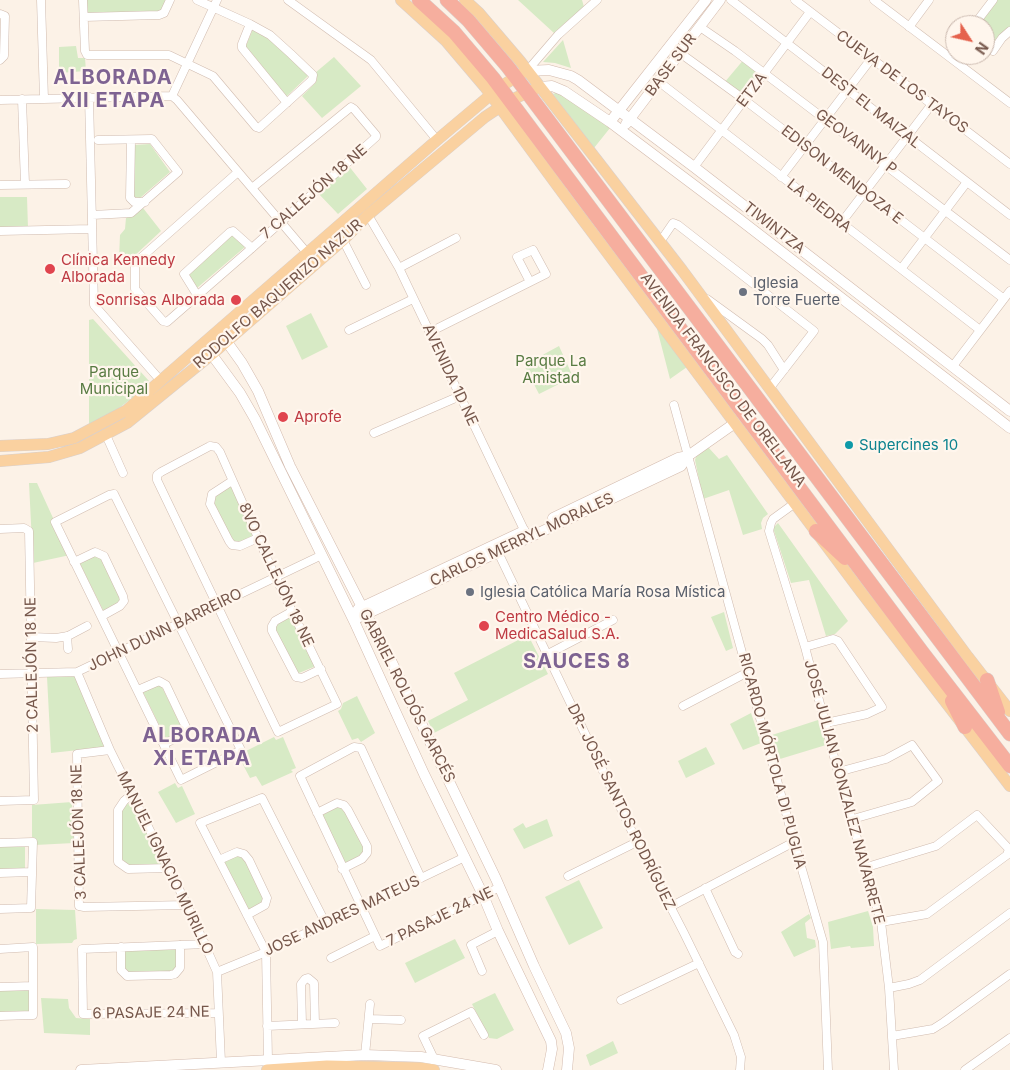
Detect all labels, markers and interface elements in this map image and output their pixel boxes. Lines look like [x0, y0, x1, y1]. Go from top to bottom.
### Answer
north arrow [945, 15, 995, 65]
street label: CUEVA DE LOS TAYOS [832, 26, 972, 138]
street label: BASE SUR [642, 30, 700, 100]
text: N [972, 39, 992, 58]
street label: DEST EL MAIZAL [818, 64, 924, 152]
district label: ALBORADA XII ETAPA [52, 66, 174, 113]
street label: ETZA [733, 69, 771, 111]
street label: GEOVANNY P [812, 105, 900, 179]
street label: EDISON MENDOZA E [777, 122, 907, 228]
street label: 7 CALLEJÓN 18 NE [257, 141, 371, 243]
street label: LA PIEDRA [783, 175, 855, 237]
street label: TIWINTZA [740, 198, 808, 258]
street label: RODOLFO BAQUERIZO NAZUR [190, 216, 366, 372]
place label: Clínica Kennedy Alborada [61, 251, 175, 286]
marker: Clínica Kennedy Alborada [43, 262, 57, 276]
street label: AVENIDA FRANCISCO DE ORELLANA [637, 269, 809, 491]
place label: Iglesia Torre Fuerte [753, 274, 840, 309]
marker: Iglesia Torre Fuerte [737, 286, 749, 298]
place label: Sonrisas Alborada [96, 291, 225, 309]
marker: Sonrisas Alborada [229, 293, 243, 307]
street label: AVENIDA 1D NE [419, 321, 481, 429]
park label: Parque La Amistad [515, 352, 587, 387]
park label: Parque Municipal [80, 363, 148, 398]
place label: Aprofe [294, 408, 342, 426]
marker: Aprofe [276, 410, 290, 424]
place label: Supercines 10 [859, 436, 958, 454]
marker: Supercines 10 [843, 439, 855, 451]
street label: CARLOS MERRYL MORALES [427, 489, 617, 591]
street label: 8VO CALLEJÓN 18 NE [235, 500, 317, 650]
place label: Iglesia Católica María Rosa Mística [480, 583, 725, 601]
street label: JOHN DUNN BARREIRO [85, 585, 245, 675]
marker: Iglesia Católica María Rosa Mística [464, 586, 476, 598]
street label: 2 CALLEJÓN 18 NE [22, 597, 42, 733]
street label: GABRIEL ROLDÓS GARCÉS [355, 606, 459, 786]
place label: Centro Médico - MedicaSalud S.A. [495, 608, 620, 643]
marker: Centro Médico - MedicaSalud S.A. [477, 619, 491, 633]
district label: SAUCES 8 [522, 650, 632, 674]
street label: RICARDO MÓRTOLA DI PUGLIA [734, 651, 810, 871]
street label: JOSÉ JULIAN GONZALEZ NAVARRETE [800, 658, 888, 926]
street label: DR- JOSÉ SANTOS RODRÍGUEZ [563, 701, 679, 913]
district label: ALBORADA XI ETAPA [141, 724, 263, 771]
street label: 3 CALLEJÓN 18 NE [68, 764, 90, 900]
street label: MANUEL IGNACIO MURILLO [113, 768, 217, 958]
street label: JOSE ANDRES MATEUS [261, 872, 423, 960]
street label: 7 PASAJE 24 NE [384, 883, 496, 951]
street label: 6 PASAJE 24 NE [92, 1003, 210, 1023]

